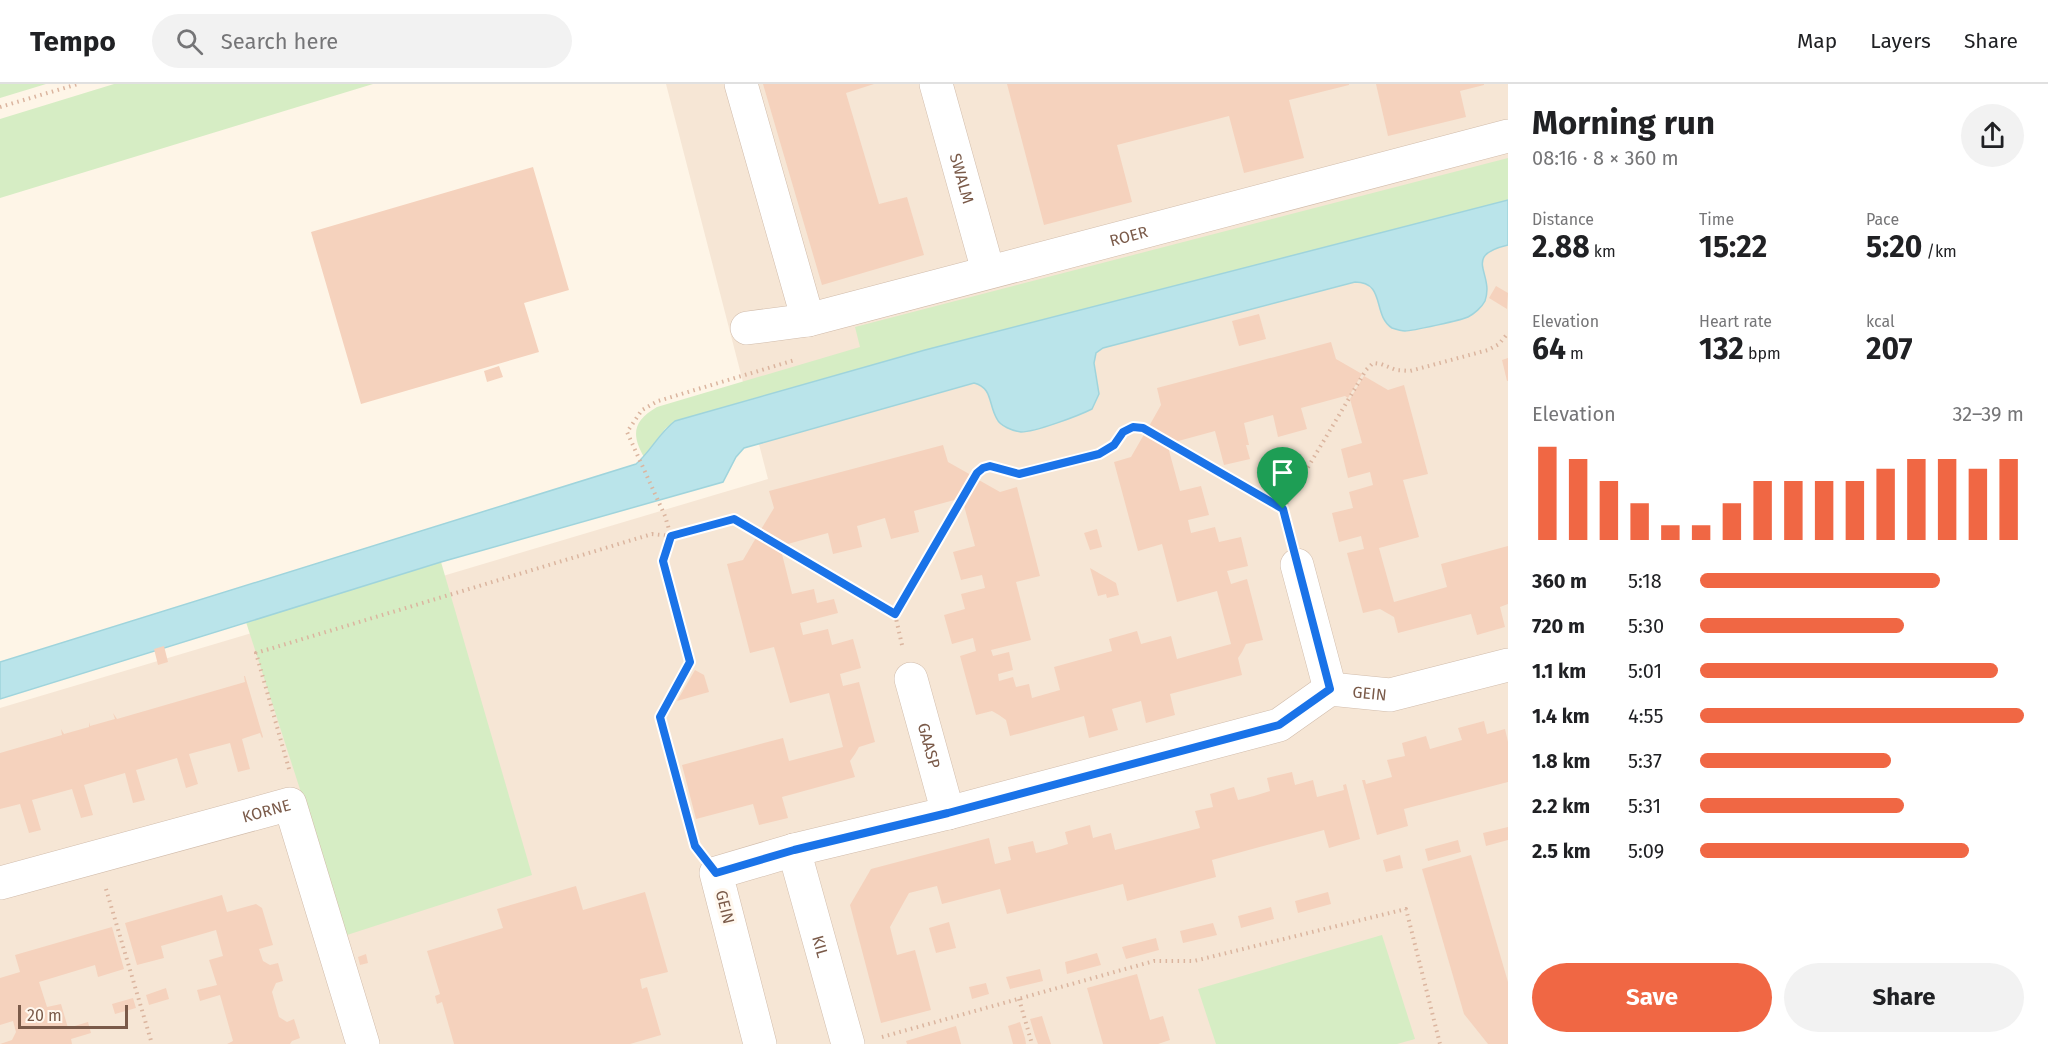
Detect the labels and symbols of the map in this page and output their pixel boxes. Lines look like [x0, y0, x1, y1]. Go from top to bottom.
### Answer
street label: SWALM [946, 151, 978, 206]
street label: ROER [1107, 222, 1150, 250]
pin [1257, 447, 1308, 509]
street label: GEIN [1352, 682, 1388, 704]
street label: GAASP [914, 721, 945, 770]
street label: KORNE [240, 795, 293, 826]
street label: GEIN [712, 888, 738, 926]
street label: KIL [809, 933, 833, 960]
scale bar [18, 1002, 128, 1030]

